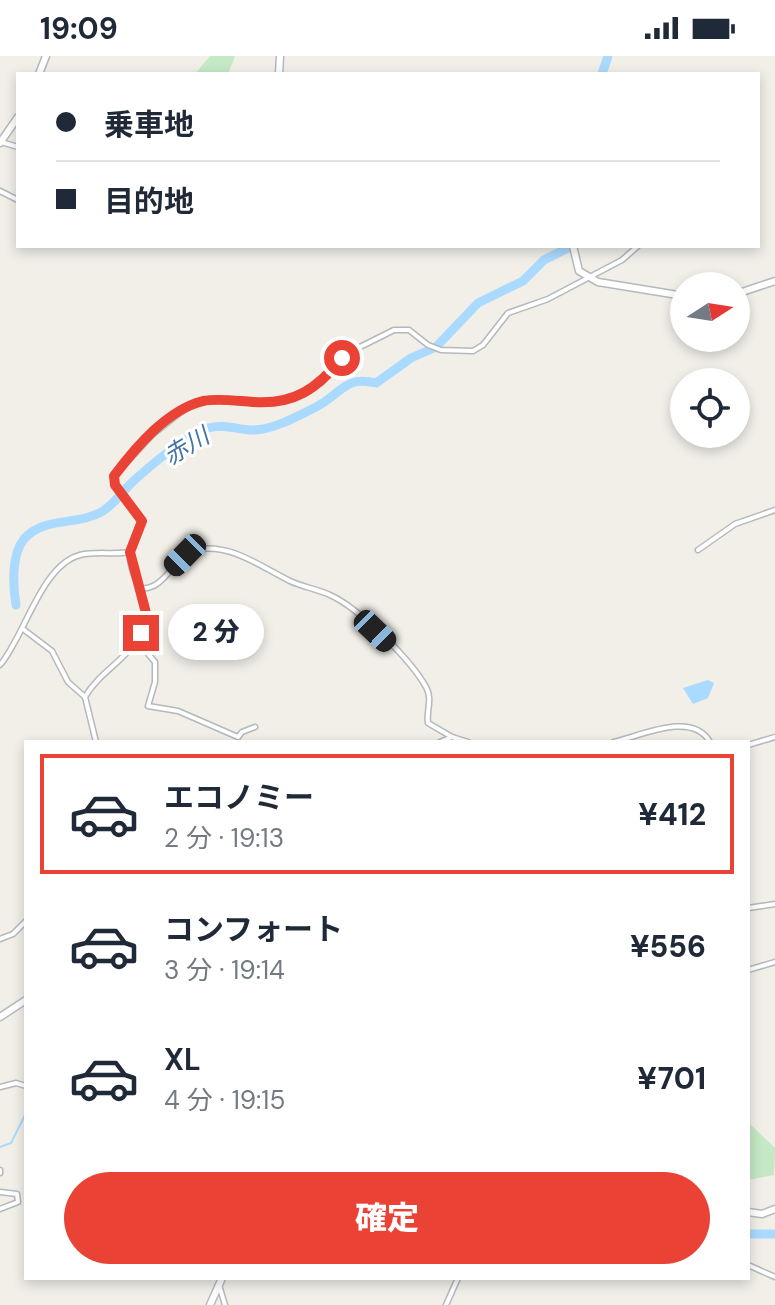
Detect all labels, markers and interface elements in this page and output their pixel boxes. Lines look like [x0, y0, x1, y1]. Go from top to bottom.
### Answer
text: 19:09 [40, 9, 118, 48]
text: 乗車地 [104, 105, 194, 144]
text: 目的地 [104, 182, 194, 221]
north arrow [670, 272, 750, 352]
map controls [670, 272, 750, 448]
route start [324, 340, 360, 376]
button: locate [670, 368, 750, 448]
water label: 赤川 [157, 419, 217, 472]
car [160, 530, 210, 580]
callout: 2 分 [169, 605, 265, 661]
car [349, 606, 401, 656]
route end [123, 615, 159, 651]
text: 2 分 [192, 615, 240, 649]
icon: car [68, 778, 140, 850]
text: エコノミー [164, 778, 314, 817]
text: ¥412 [638, 795, 706, 834]
text: 2 分 · 19:13 [164, 821, 284, 855]
icon: car [68, 910, 140, 982]
text: コンフォート [164, 910, 343, 949]
text: ¥556 [630, 927, 706, 966]
text: 3 分 · 19:14 [164, 953, 285, 987]
text: XL [164, 1040, 201, 1079]
icon: car [68, 1042, 140, 1114]
text: ¥701 [637, 1059, 706, 1098]
text: 4 分 · 19:15 [164, 1083, 285, 1117]
button: 確定 [64, 1172, 710, 1264]

